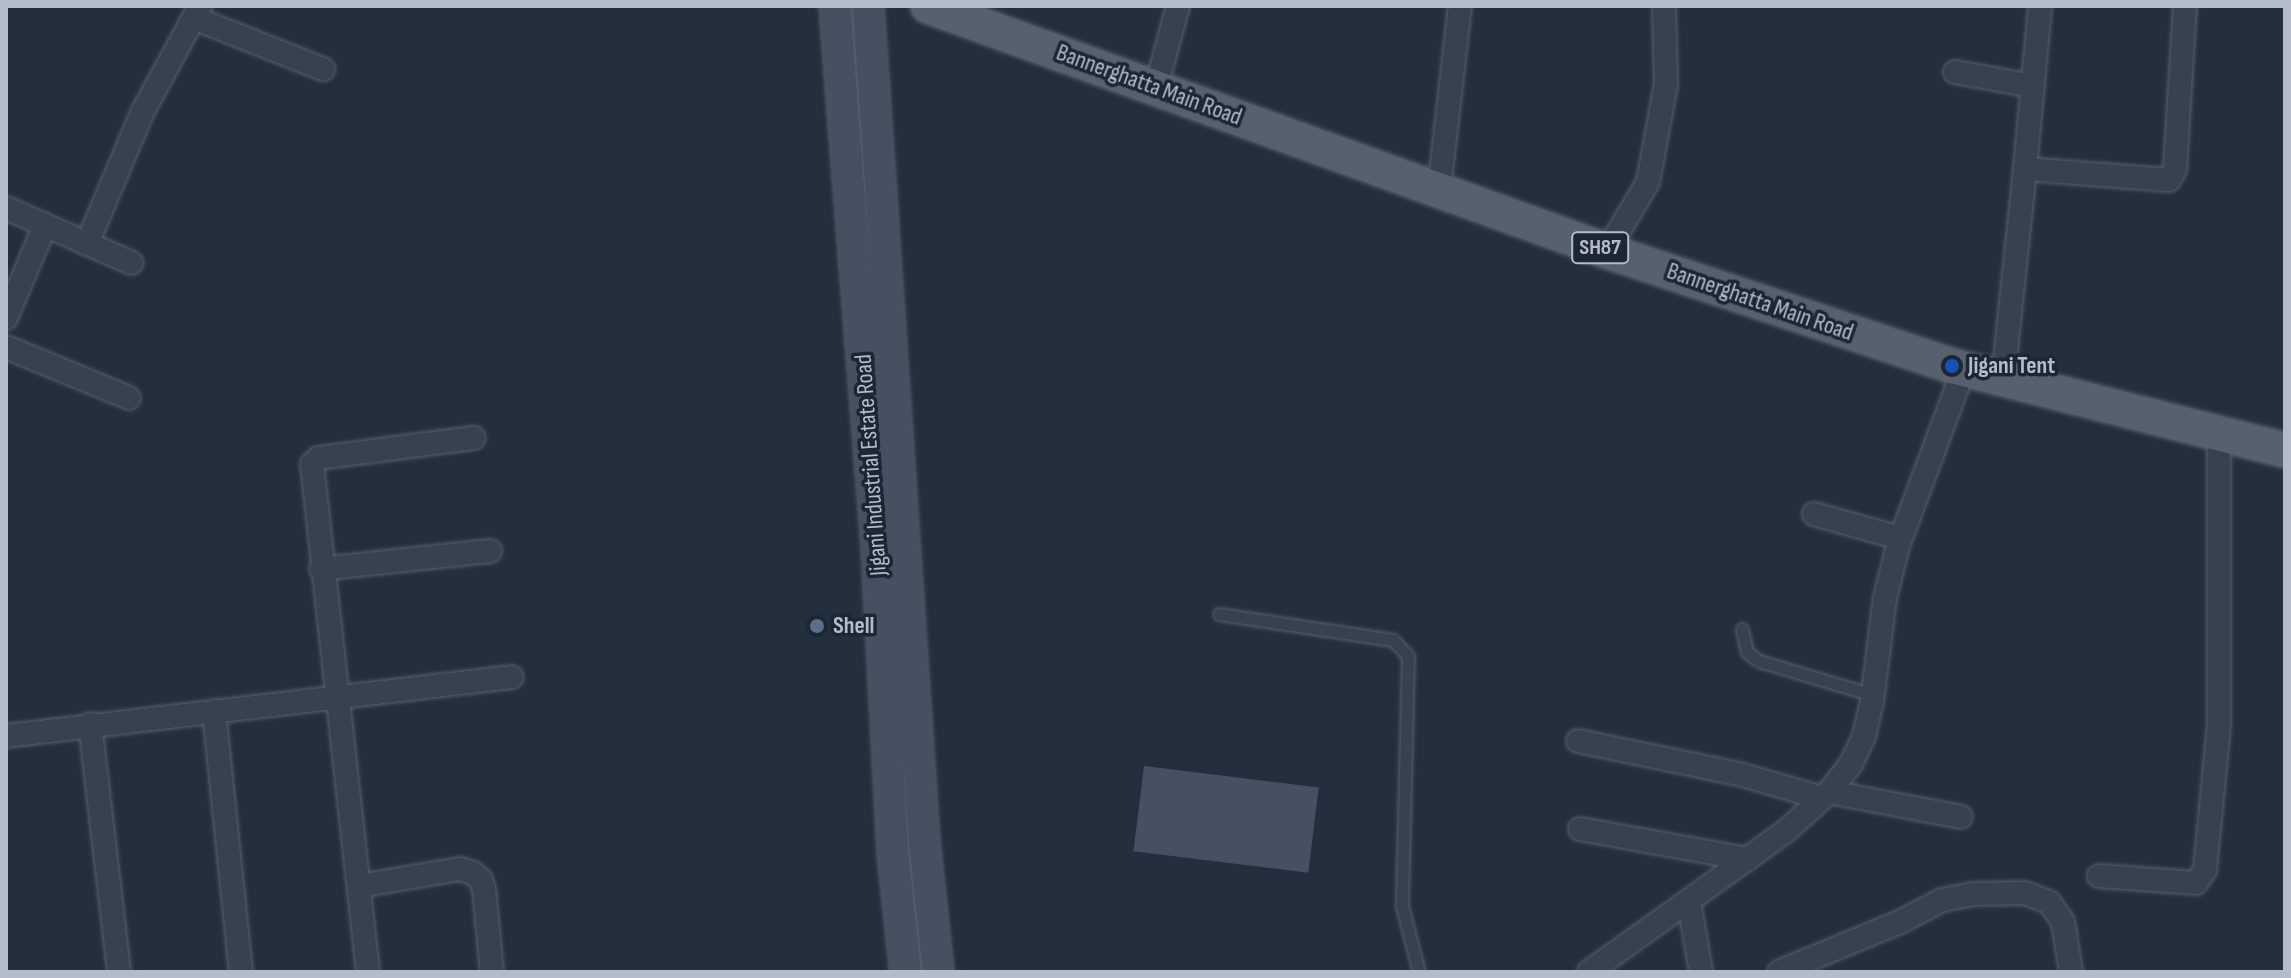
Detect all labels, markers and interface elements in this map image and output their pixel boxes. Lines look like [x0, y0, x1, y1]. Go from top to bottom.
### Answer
street label: Bannerghatta Main Road [1052, 38, 1246, 132]
road number: SH87 [1570, 230, 1630, 266]
street label: Bannerghatta Main Road [1663, 257, 1857, 347]
place label: Jigani Tent [1968, 352, 2055, 380]
street label: Jigani Industrial Estate Road [849, 353, 893, 577]
marker: Jigani Tent [1943, 357, 1961, 375]
place label: Shell [833, 612, 874, 640]
marker: Shell [808, 617, 826, 635]

